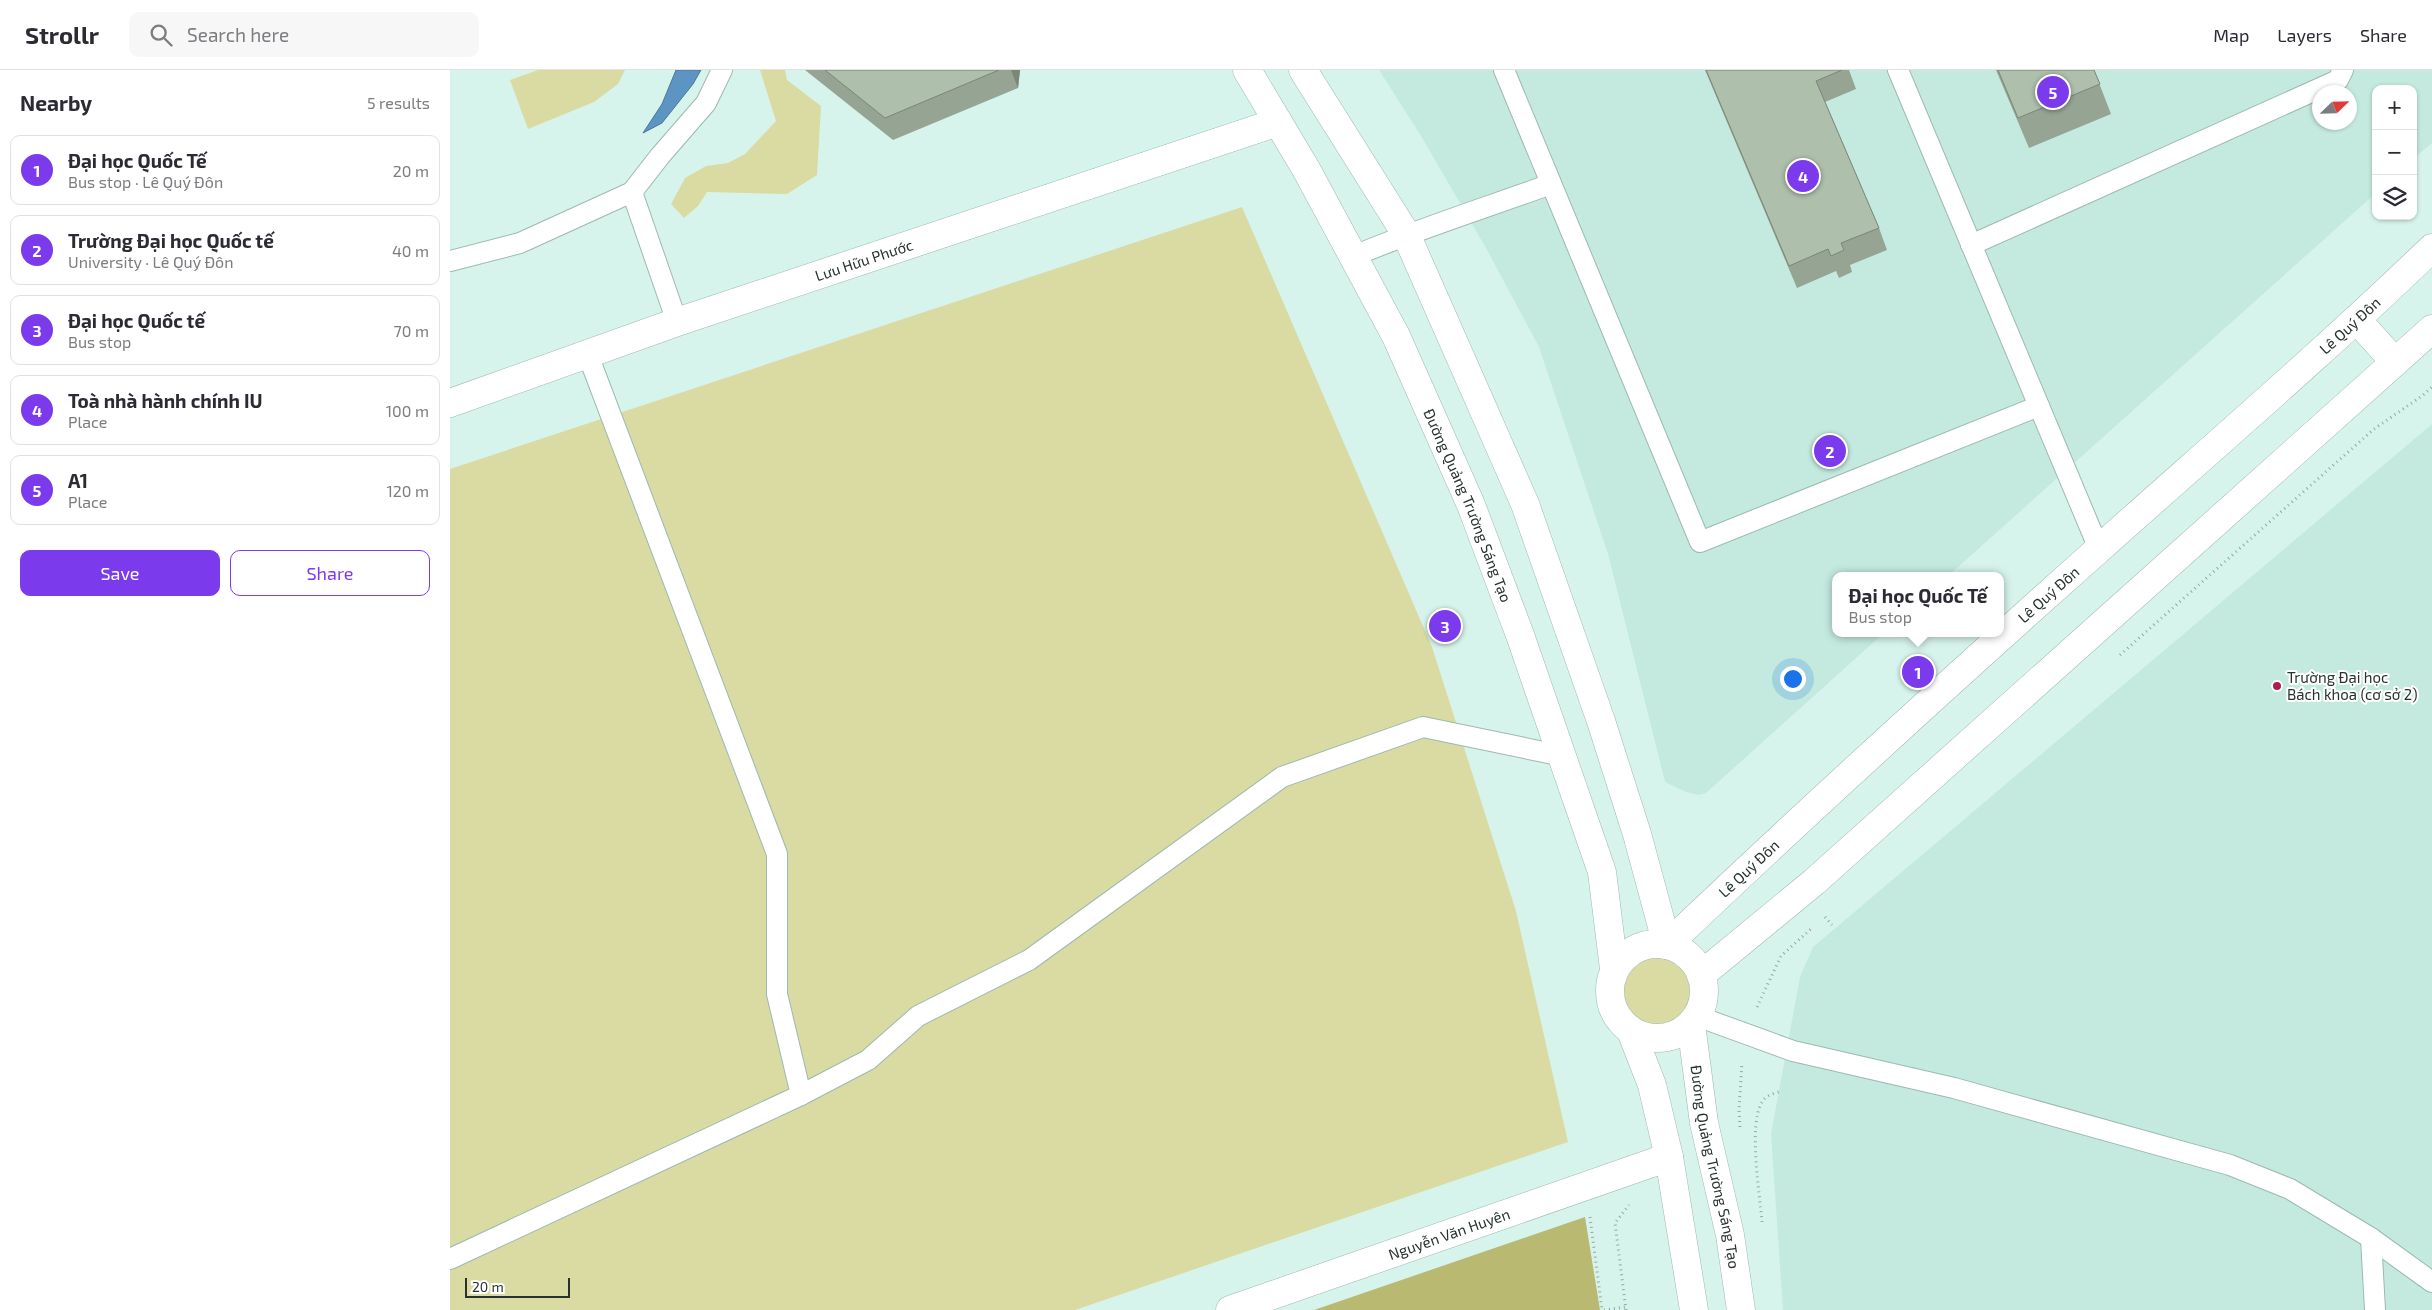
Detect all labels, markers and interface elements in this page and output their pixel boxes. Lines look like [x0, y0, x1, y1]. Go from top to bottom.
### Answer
search box [129, 12, 479, 57]
text: Strollr [25, 20, 99, 49]
icon: search [147, 21, 175, 49]
text: Search here [187, 23, 289, 46]
text: Map [2213, 24, 2249, 46]
text: Layers [2277, 24, 2332, 46]
text: Share [2360, 24, 2407, 46]
pin: 5 [2037, 73, 2069, 111]
north arrow [2312, 85, 2357, 130]
map controls [2372, 85, 2417, 220]
button: + [2372, 85, 2417, 130]
text: Nearby [20, 90, 92, 115]
text: 5 results [367, 93, 430, 112]
button: − [2372, 130, 2417, 175]
text: Đại học Quốc Tế [68, 149, 207, 172]
pin: 4 [1787, 157, 1819, 195]
text: 1 [34, 161, 40, 180]
text: 20 m [393, 161, 429, 180]
text: Bus stop · Lê Quý Đôn [68, 172, 223, 191]
button: layers [2372, 175, 2417, 220]
text: Trường Đại học Quốc tế [68, 229, 274, 252]
street label: Lưu Hữu Phước [813, 235, 915, 284]
text: 2 [32, 241, 42, 260]
text: 40 m [392, 241, 429, 260]
text: University · Lê Quý Đôn [68, 252, 233, 271]
street label: Lê Quý Đôn [2316, 293, 2384, 358]
text: Đại học Quốc tế [68, 309, 205, 332]
text: 3 [32, 321, 42, 340]
text: 70 m [394, 321, 429, 340]
text: Bus stop [68, 332, 131, 351]
text: Toà nhà hành chính IU [68, 389, 263, 412]
text: 4 [32, 401, 42, 420]
text: 100 m [386, 401, 429, 420]
street label: Đường Quảng Trường Sáng Tạo [1420, 406, 1516, 604]
text: Place [68, 412, 107, 431]
pin: 2 [1814, 432, 1846, 470]
text: A1 [68, 469, 88, 492]
text: 5 [33, 481, 41, 500]
text: 120 m [386, 481, 429, 500]
text: Place [68, 492, 107, 511]
button: Save [20, 550, 220, 596]
button: Share [230, 550, 430, 596]
street label: Lê Quý Đôn [2014, 562, 2083, 626]
popup [1832, 572, 2004, 637]
text: Đại học Quốc Tế [1849, 584, 1987, 607]
pin: 3 [1429, 607, 1461, 645]
text: Bus stop [1849, 607, 1912, 626]
pin: 1 [1902, 653, 1934, 691]
your location [1780, 666, 1806, 692]
place label: Trường Đại học Bách khoa (cơ sở 2) [2287, 668, 2418, 703]
marker: Trường Đại học Bách khoa (cơ sở 2) [2271, 680, 2283, 692]
street label: Lê Quý Đôn [1715, 836, 1782, 901]
street label: Đường Quảng Trường Sáng Tạo [1687, 1064, 1744, 1270]
street label: Nguyễn Văn Huyên [1386, 1204, 1512, 1263]
scale bar [465, 1275, 570, 1298]
text: 20 m [472, 1278, 504, 1295]

